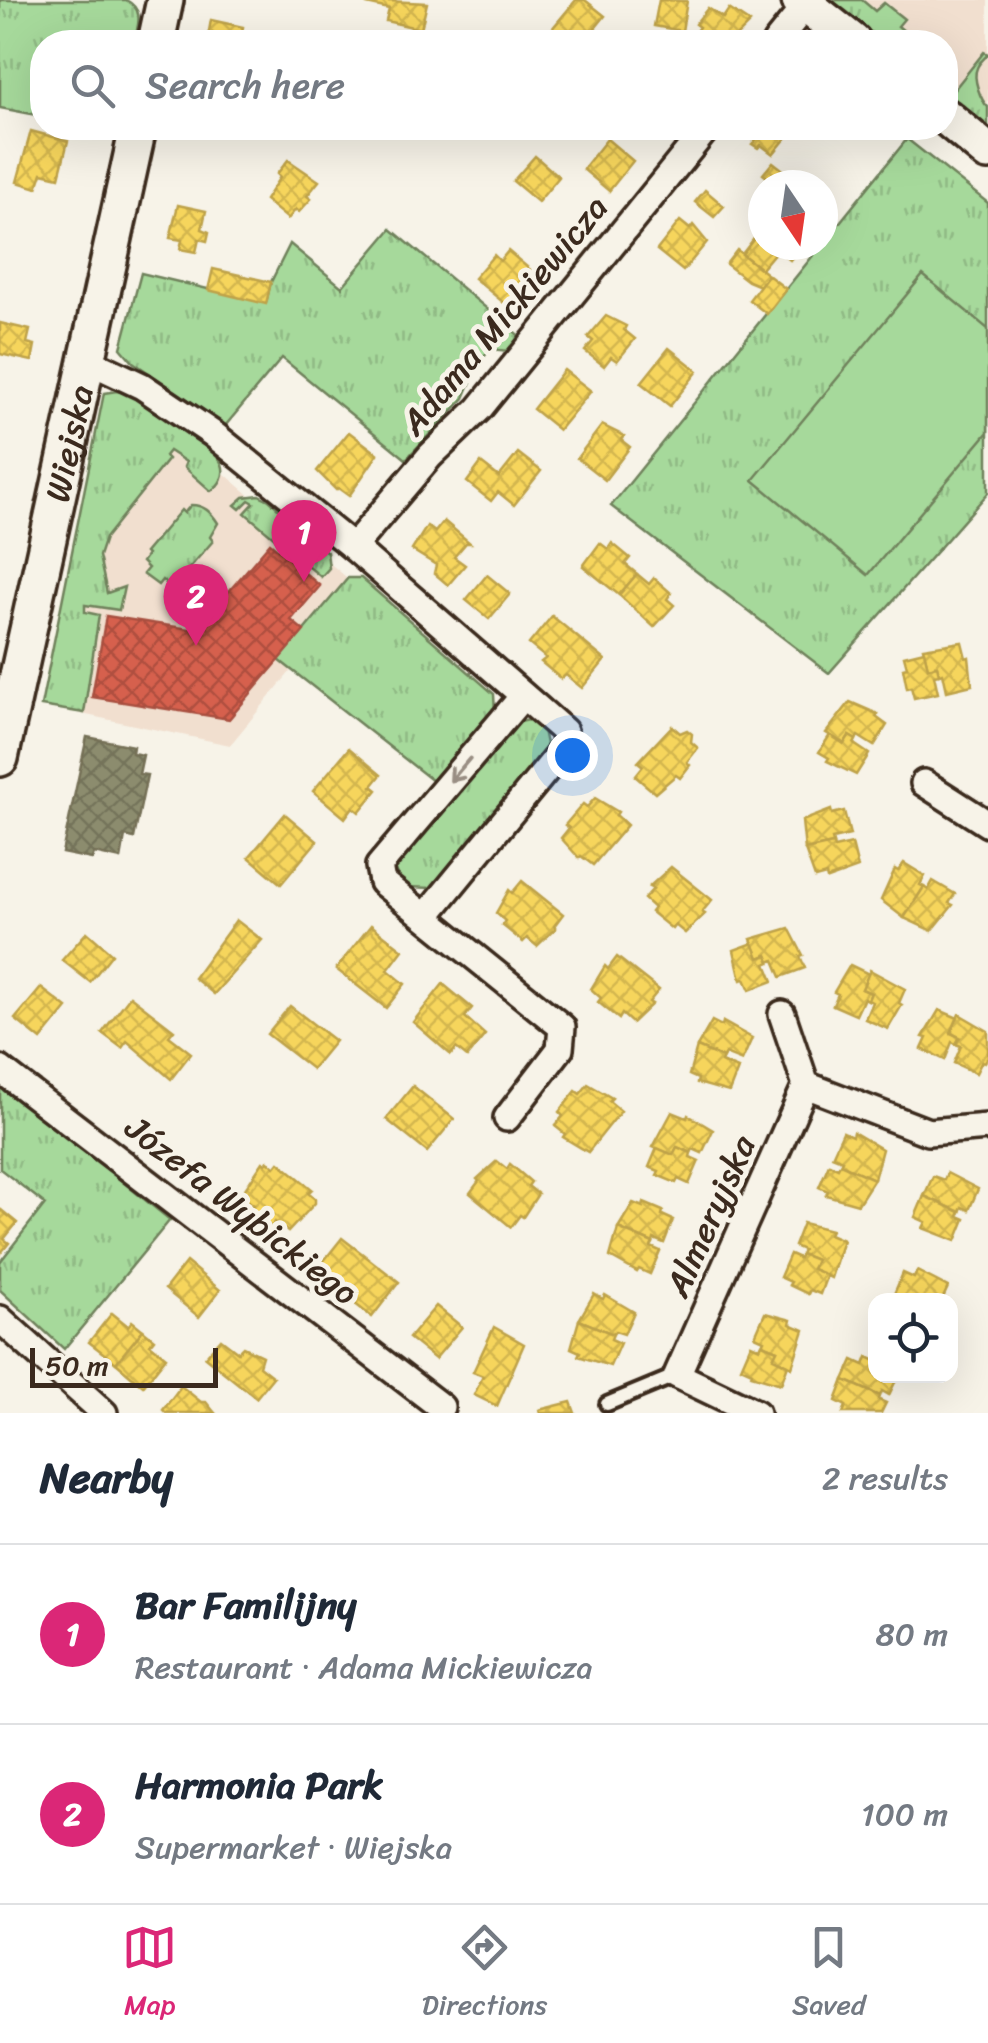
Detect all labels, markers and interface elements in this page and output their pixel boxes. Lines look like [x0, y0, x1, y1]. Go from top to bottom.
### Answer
search box [30, 30, 958, 140]
text: Search here [145, 52, 345, 119]
icon: search [65, 58, 120, 113]
north arrow [748, 170, 838, 260]
street label: Adama Mickiewicza [383, 180, 624, 451]
street label: Wiejska [26, 379, 112, 508]
pin: 1 [272, 500, 336, 582]
pin: 2 [164, 564, 228, 646]
your location [547, 730, 598, 781]
one-way arrow [449, 757, 471, 783]
street label: Józefa Wybickiego [111, 1098, 373, 1322]
street label: Almeryjska [646, 1124, 774, 1308]
map controls [868, 1293, 958, 1383]
button: locate [868, 1293, 958, 1383]
text: 50 m [45, 1341, 109, 1390]
scale bar [30, 1343, 218, 1388]
text: Nearby [40, 1441, 173, 1515]
text: 2 results [822, 1450, 948, 1507]
text: Bar Familijny [135, 1572, 357, 1639]
text: 1 [66, 1606, 79, 1663]
text: 80 m [876, 1606, 948, 1663]
text: Restaurant · Adama Mickiewicza [135, 1639, 593, 1696]
text: Harmonia Park [135, 1752, 383, 1819]
text: 2 [63, 1786, 82, 1843]
text: 100 m [861, 1786, 948, 1843]
text: Supermarket · Wiejska [135, 1819, 452, 1876]
tab: Map [122, 1920, 177, 2029]
tab: Directions [422, 1920, 547, 2029]
tab: Saved [792, 1920, 866, 2029]

